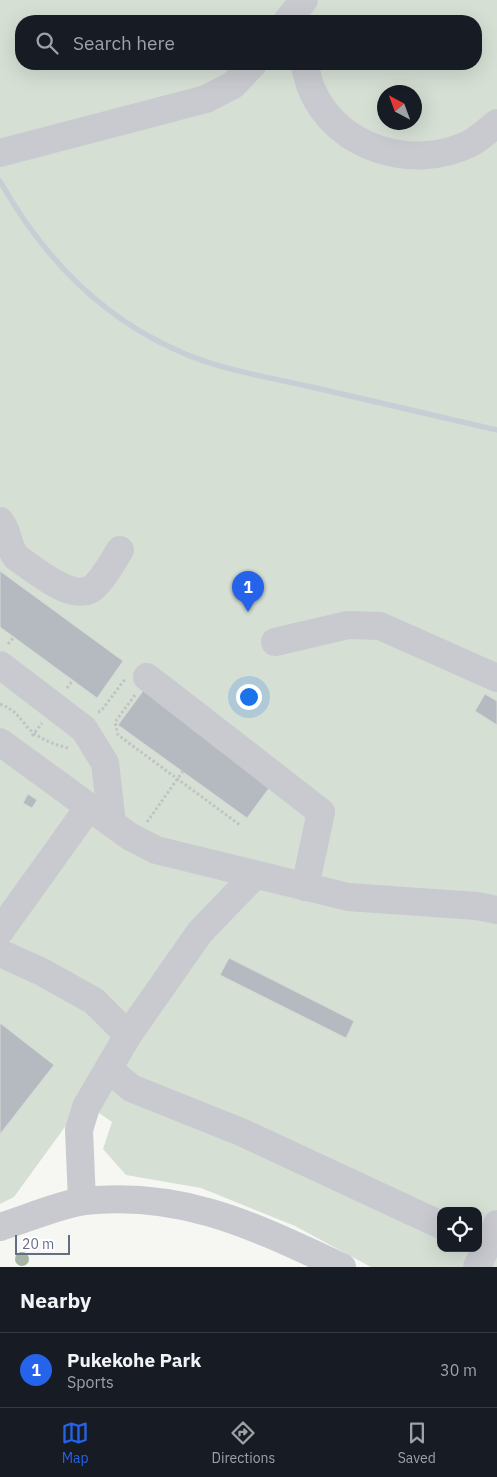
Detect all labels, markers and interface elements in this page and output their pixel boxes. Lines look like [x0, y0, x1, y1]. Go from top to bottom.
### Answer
search box [15, 15, 482, 70]
icon: search [33, 29, 61, 57]
text: Search here [73, 31, 175, 55]
north arrow [377, 85, 422, 130]
pin: 1 [232, 571, 264, 612]
your location [236, 684, 262, 710]
map controls [437, 1207, 482, 1252]
button: locate [437, 1207, 482, 1252]
scale bar [15, 1232, 70, 1255]
text: 20 m [22, 1235, 54, 1253]
text: Nearby [20, 1286, 91, 1314]
text: Pukekohe Park [67, 1348, 201, 1372]
text: 1 [31, 1360, 41, 1380]
text: 30 m [440, 1360, 477, 1380]
text: Sports [67, 1372, 114, 1392]
tab: Map [61, 1419, 89, 1467]
tab: Directions [212, 1419, 275, 1467]
tab: Saved [398, 1419, 436, 1467]

